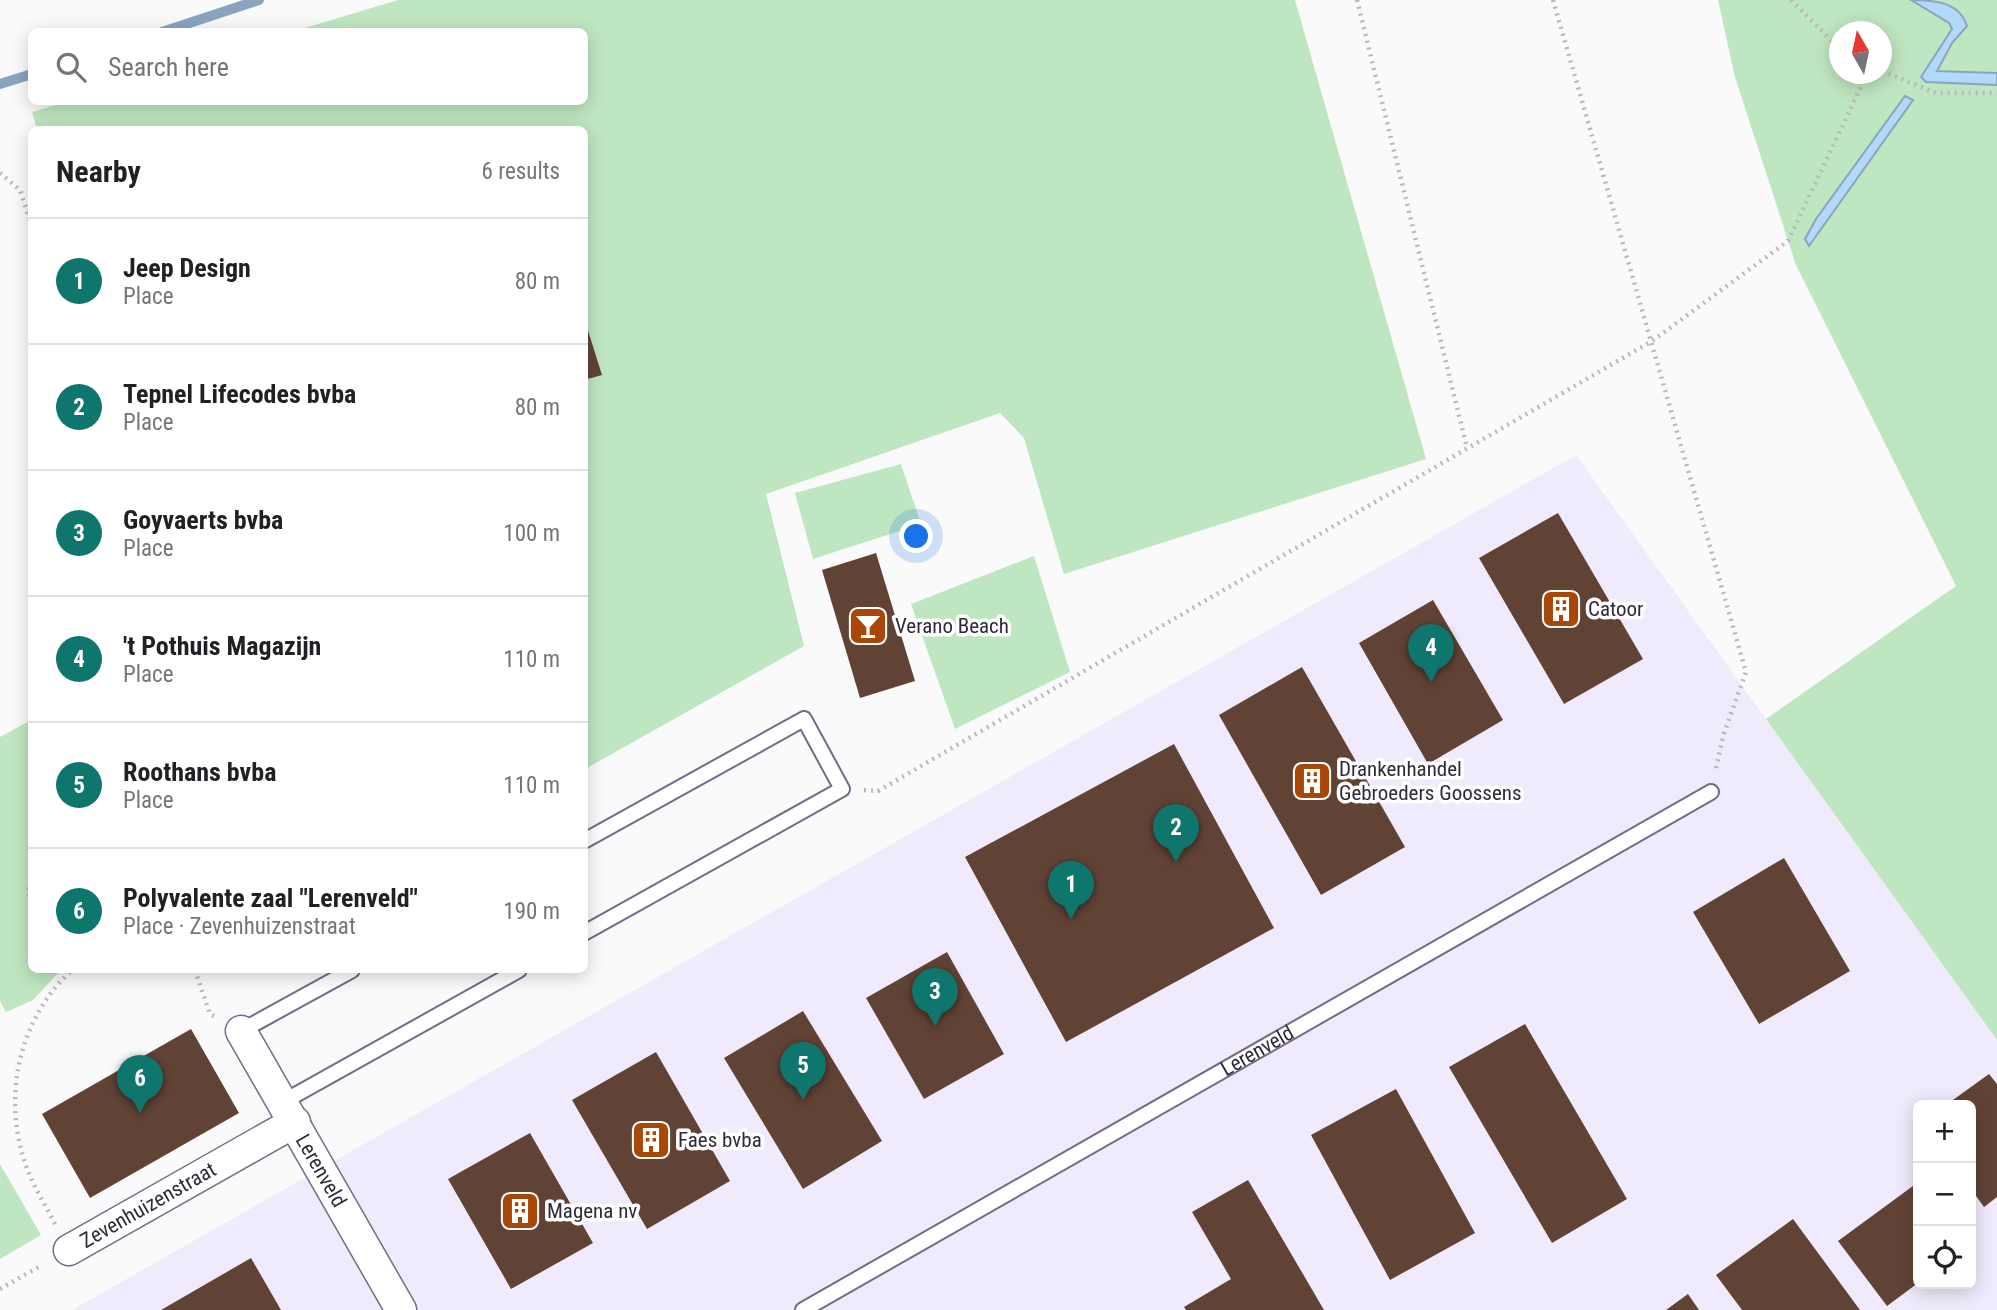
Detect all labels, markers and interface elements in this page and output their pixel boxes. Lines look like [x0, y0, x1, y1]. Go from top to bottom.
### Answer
north arrow [1829, 21, 1892, 84]
search box [28, 28, 588, 105]
icon: search [52, 48, 90, 86]
text: Search here [108, 52, 229, 82]
text: Nearby [56, 154, 141, 189]
text: 6 results [482, 158, 560, 185]
text: Jeep Design [123, 253, 251, 283]
text: 1 [73, 268, 85, 295]
text: 80 m [515, 268, 560, 295]
text: Place [123, 283, 173, 310]
text: Tepnel Lifecodes bvba [123, 379, 356, 409]
text: 2 [73, 394, 85, 421]
text: 80 m [515, 394, 560, 421]
text: Place [123, 409, 173, 436]
text: Goyvaerts bvba [123, 505, 283, 535]
your location [899, 519, 933, 553]
text: 3 [73, 520, 85, 547]
text: 100 m [503, 520, 560, 547]
text: Place [123, 535, 173, 562]
building icon: Catoor [1540, 588, 1582, 630]
place label: Catoor [1588, 597, 1643, 621]
bar icon: Verano Beach [847, 605, 889, 647]
place label: Verano Beach [895, 614, 1009, 638]
pin: 4 [1408, 624, 1454, 682]
text: 't Pothuis Magazijn [123, 631, 321, 661]
text: 4 [73, 646, 85, 673]
text: 110 m [503, 646, 560, 673]
text: Place [123, 661, 173, 688]
text: Roothans bvba [123, 757, 276, 787]
place label: Drankenhandel Gebroeders Goossens [1339, 757, 1521, 805]
building icon: Drankenhandel Gebroeders Goossens [1291, 760, 1333, 802]
text: 5 [73, 772, 85, 799]
text: 110 m [503, 772, 560, 799]
text: Place [123, 787, 173, 814]
pin: 2 [1153, 804, 1199, 862]
pin: 1 [1048, 861, 1094, 919]
text: Polyvalente zaal "Lerenveld" [123, 883, 418, 913]
text: 6 [73, 898, 85, 925]
text: 190 m [503, 898, 560, 925]
text: Place · Zevenhuizenstraat [123, 913, 356, 940]
pin: 3 [912, 968, 958, 1026]
street label: Lerenveld [1217, 1021, 1298, 1081]
pin: 5 [780, 1042, 826, 1100]
pin: 6 [117, 1055, 163, 1113]
map controls [1913, 1100, 1976, 1289]
button: + [1913, 1100, 1976, 1163]
building icon: Faes bvba [630, 1119, 672, 1161]
place label: Faes bvba [678, 1128, 762, 1152]
street label: Lerenveld [291, 1130, 351, 1211]
street label: Zevenhuizenstraat [76, 1157, 220, 1253]
button: − [1913, 1163, 1976, 1226]
building icon: Magena nv [499, 1190, 541, 1232]
place label: Magena nv [547, 1199, 637, 1223]
button: locate [1913, 1226, 1976, 1289]

